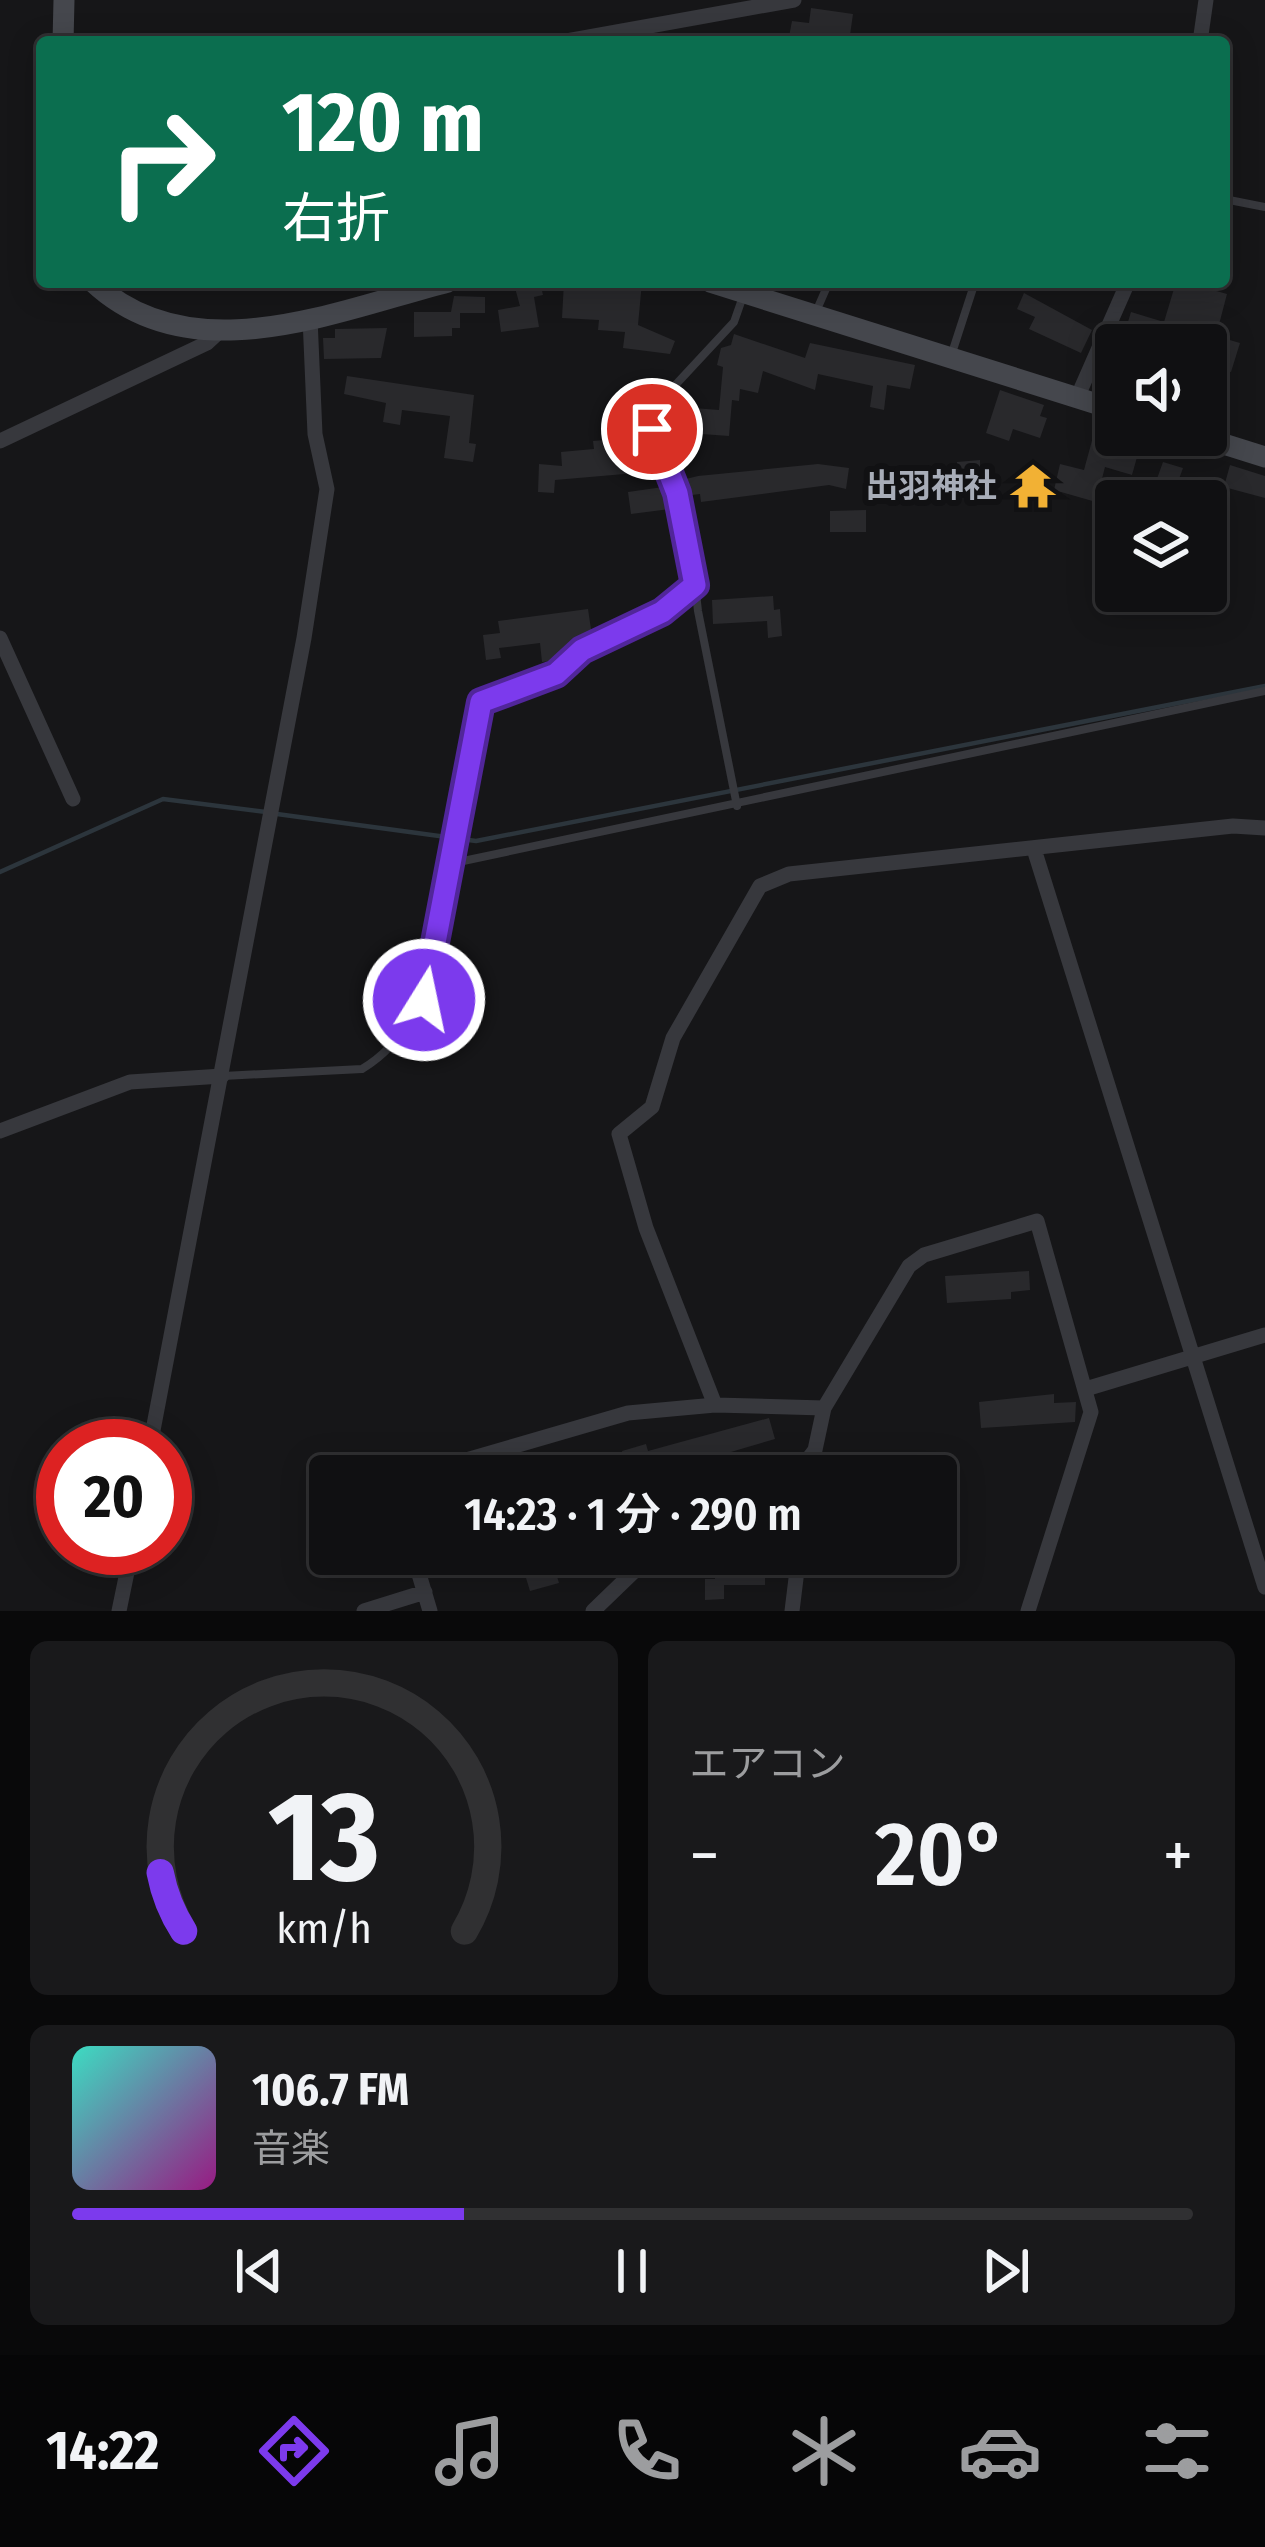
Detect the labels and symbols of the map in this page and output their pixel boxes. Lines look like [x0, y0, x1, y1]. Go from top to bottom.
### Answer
pin [601, 378, 703, 480]
temple icon: 出羽神社 [1008, 461, 1058, 511]
place label: 出羽神社 [865, 466, 997, 506]
position arrow [361, 937, 487, 1063]
speed limit sign: 20 [36, 1419, 192, 1575]

